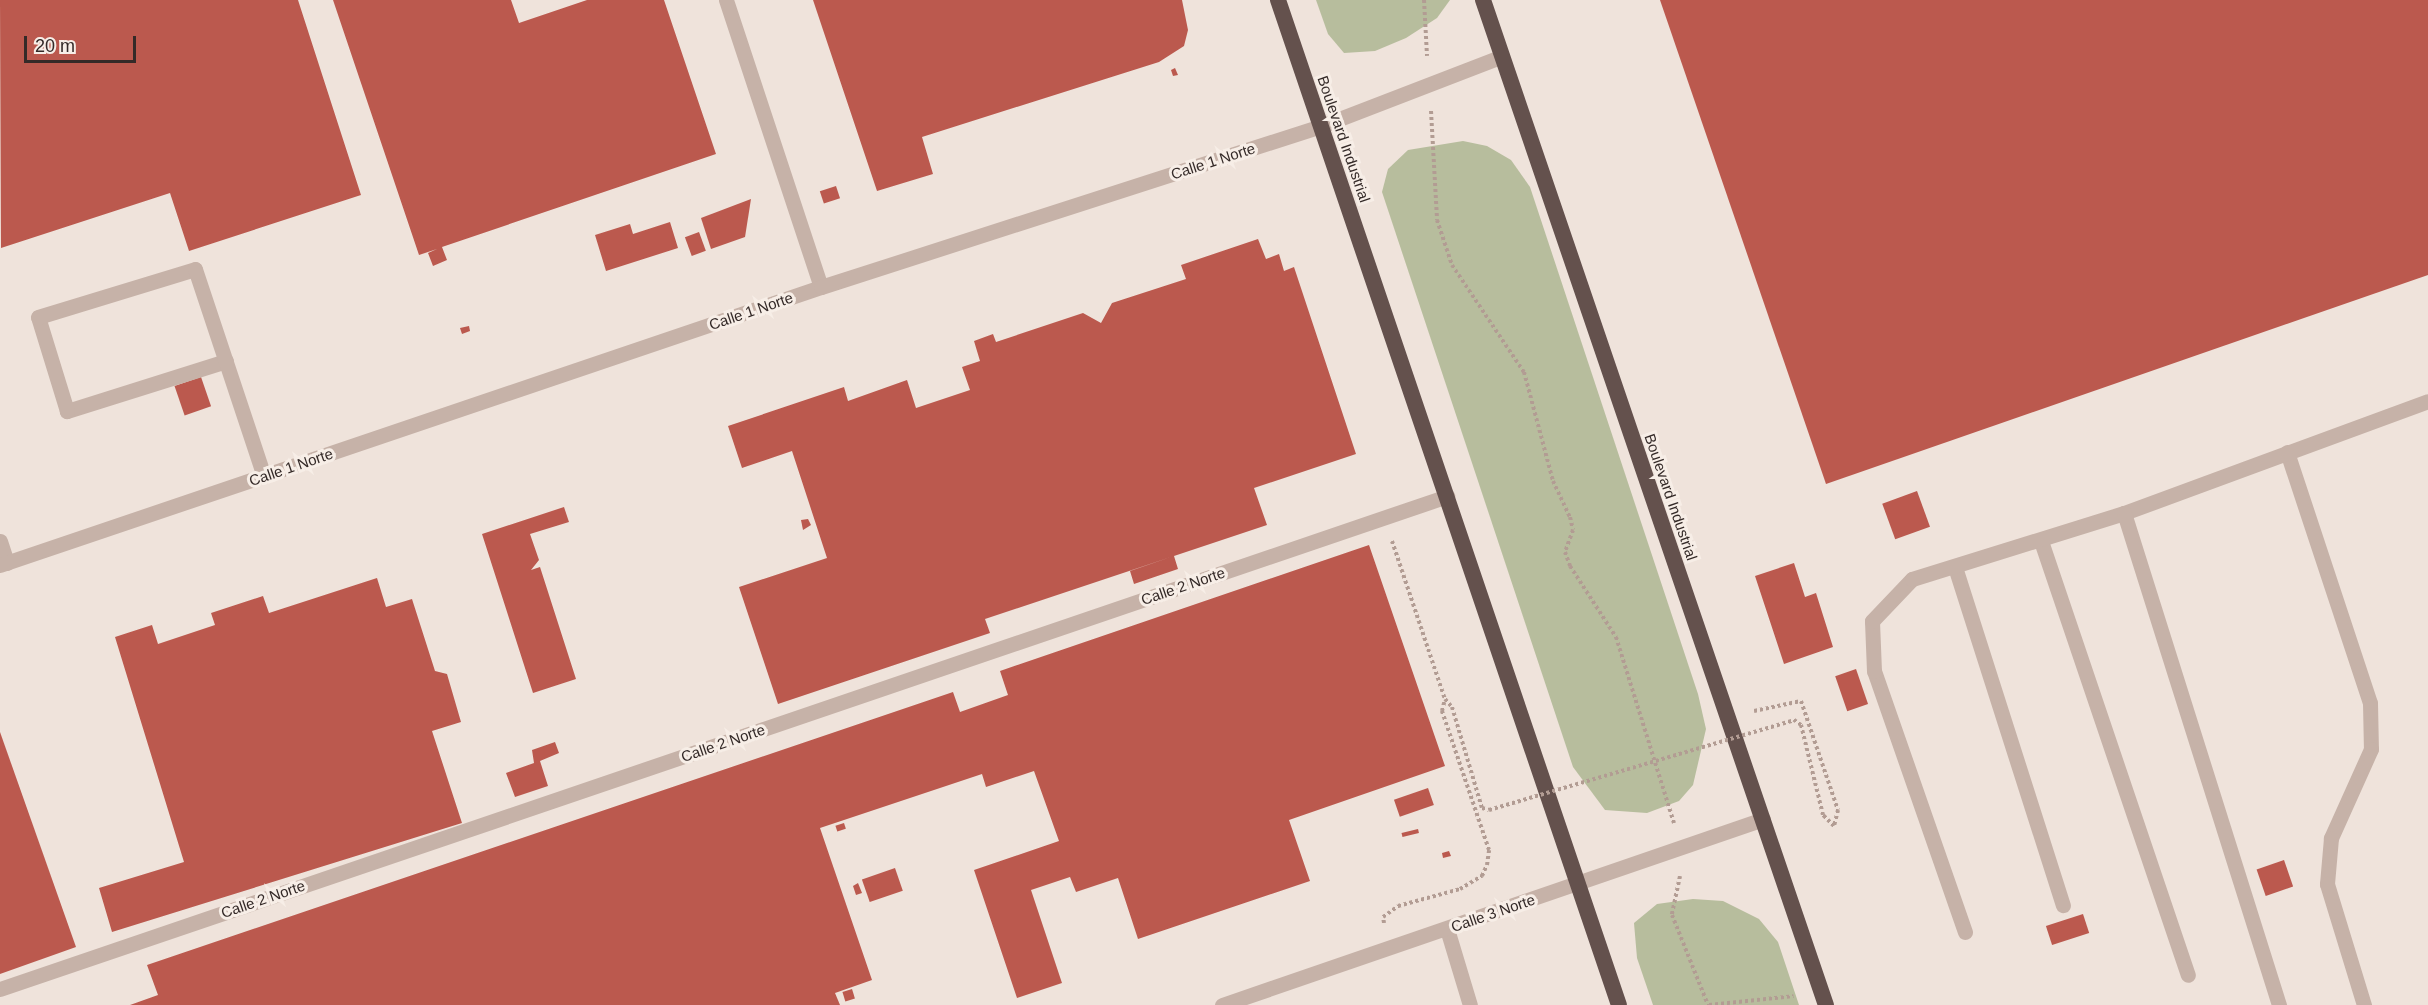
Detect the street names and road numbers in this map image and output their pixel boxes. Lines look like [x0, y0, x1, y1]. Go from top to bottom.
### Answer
street label: Boulevard Industrial [1314, 73, 1374, 205]
street label: Calle 1 Norte [1169, 139, 1257, 183]
street label: Calle 1 Norte [707, 288, 795, 334]
street label: Boulevard Industrial [1641, 431, 1701, 563]
street label: Calle 1 Norte [247, 444, 335, 490]
street label: Calle 2 Norte [1139, 563, 1227, 609]
street label: Calle 2 Norte [679, 720, 767, 766]
street label: Calle 2 Norte [219, 876, 307, 922]
street label: Calle 3 Norte [1449, 890, 1537, 936]

